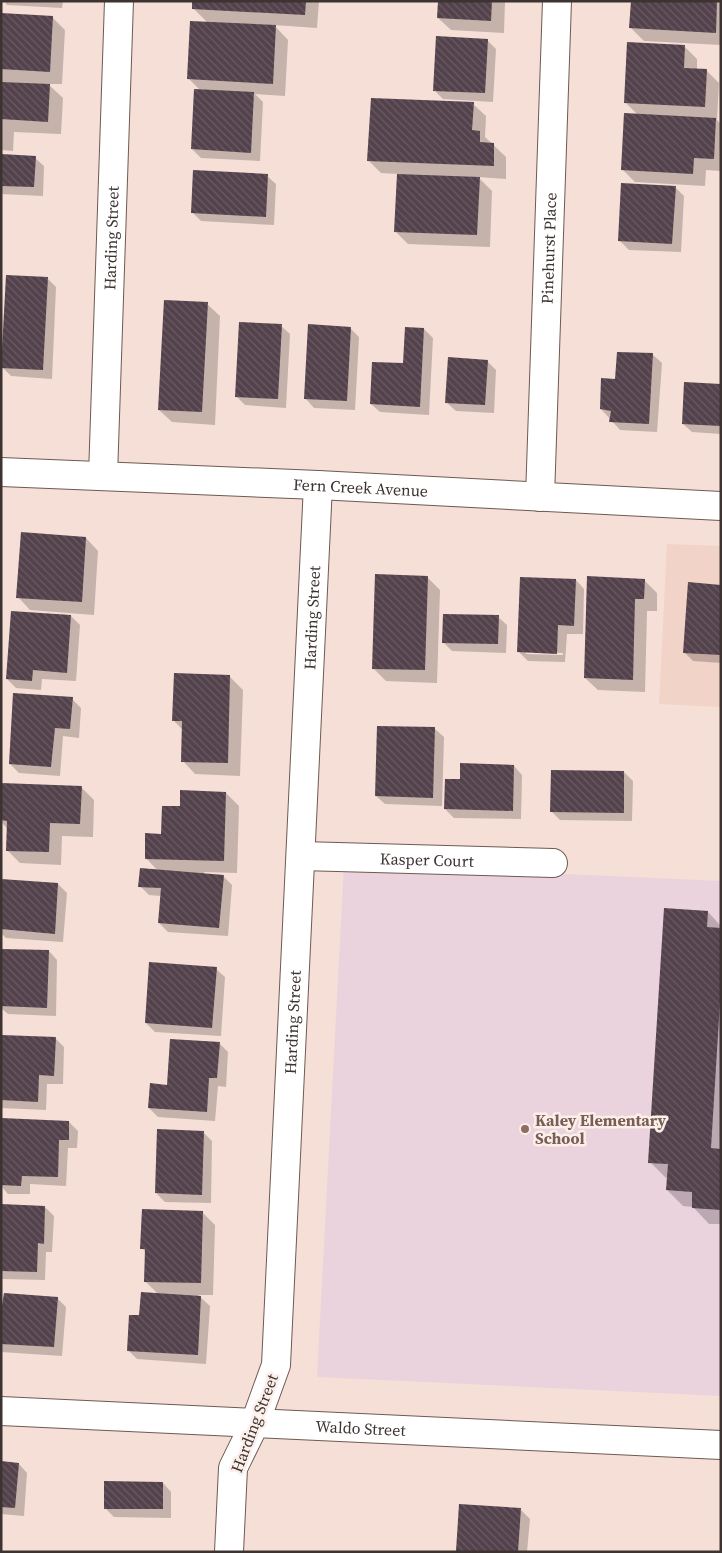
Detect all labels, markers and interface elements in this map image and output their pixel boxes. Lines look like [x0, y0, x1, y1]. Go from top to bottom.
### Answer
street label: Harding Street [98, 185, 124, 290]
street label: Pinehurst Place [536, 192, 561, 304]
street label: Fern Creek Avenue [293, 473, 429, 502]
street label: Harding Street [298, 564, 325, 670]
street label: Kasper Court [380, 847, 475, 872]
street label: Harding Street [279, 969, 306, 1075]
place label: Kaley Elementary School [535, 1109, 666, 1149]
marker: Kaley Elementary School [519, 1123, 531, 1135]
street label: Harding Street [225, 1370, 283, 1475]
street label: Waldo Street [315, 1415, 407, 1441]

